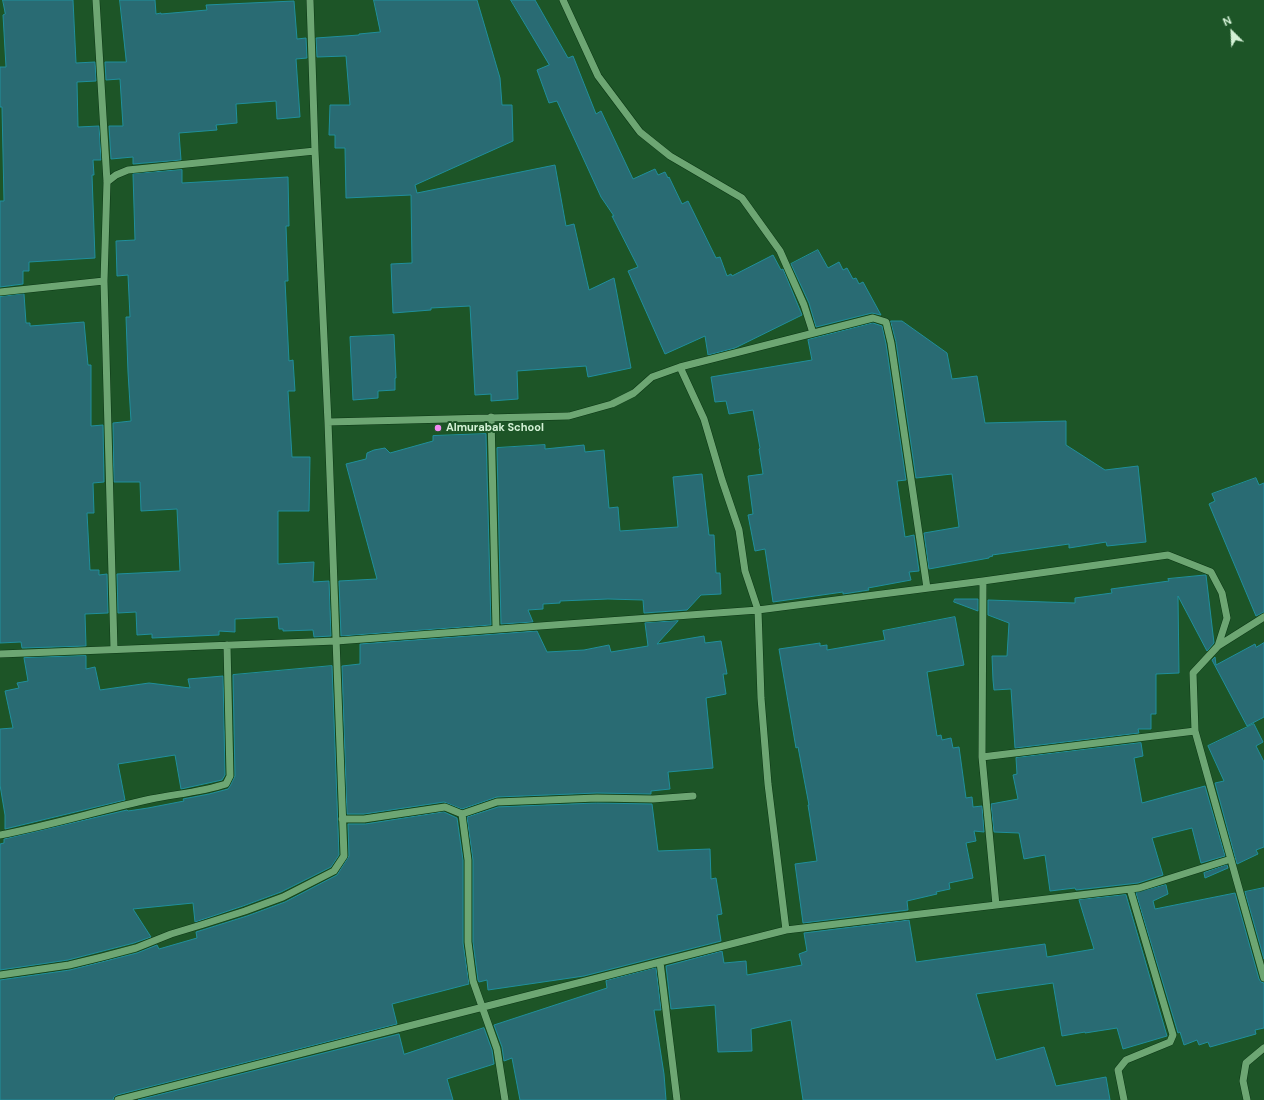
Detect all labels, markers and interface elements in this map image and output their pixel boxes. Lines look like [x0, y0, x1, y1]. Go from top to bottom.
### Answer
north arrow [1212, 12, 1252, 52]
text: N [1221, 13, 1234, 29]
place label: Almurabak School [446, 421, 544, 435]
marker: Almurabak School [433, 423, 443, 433]

